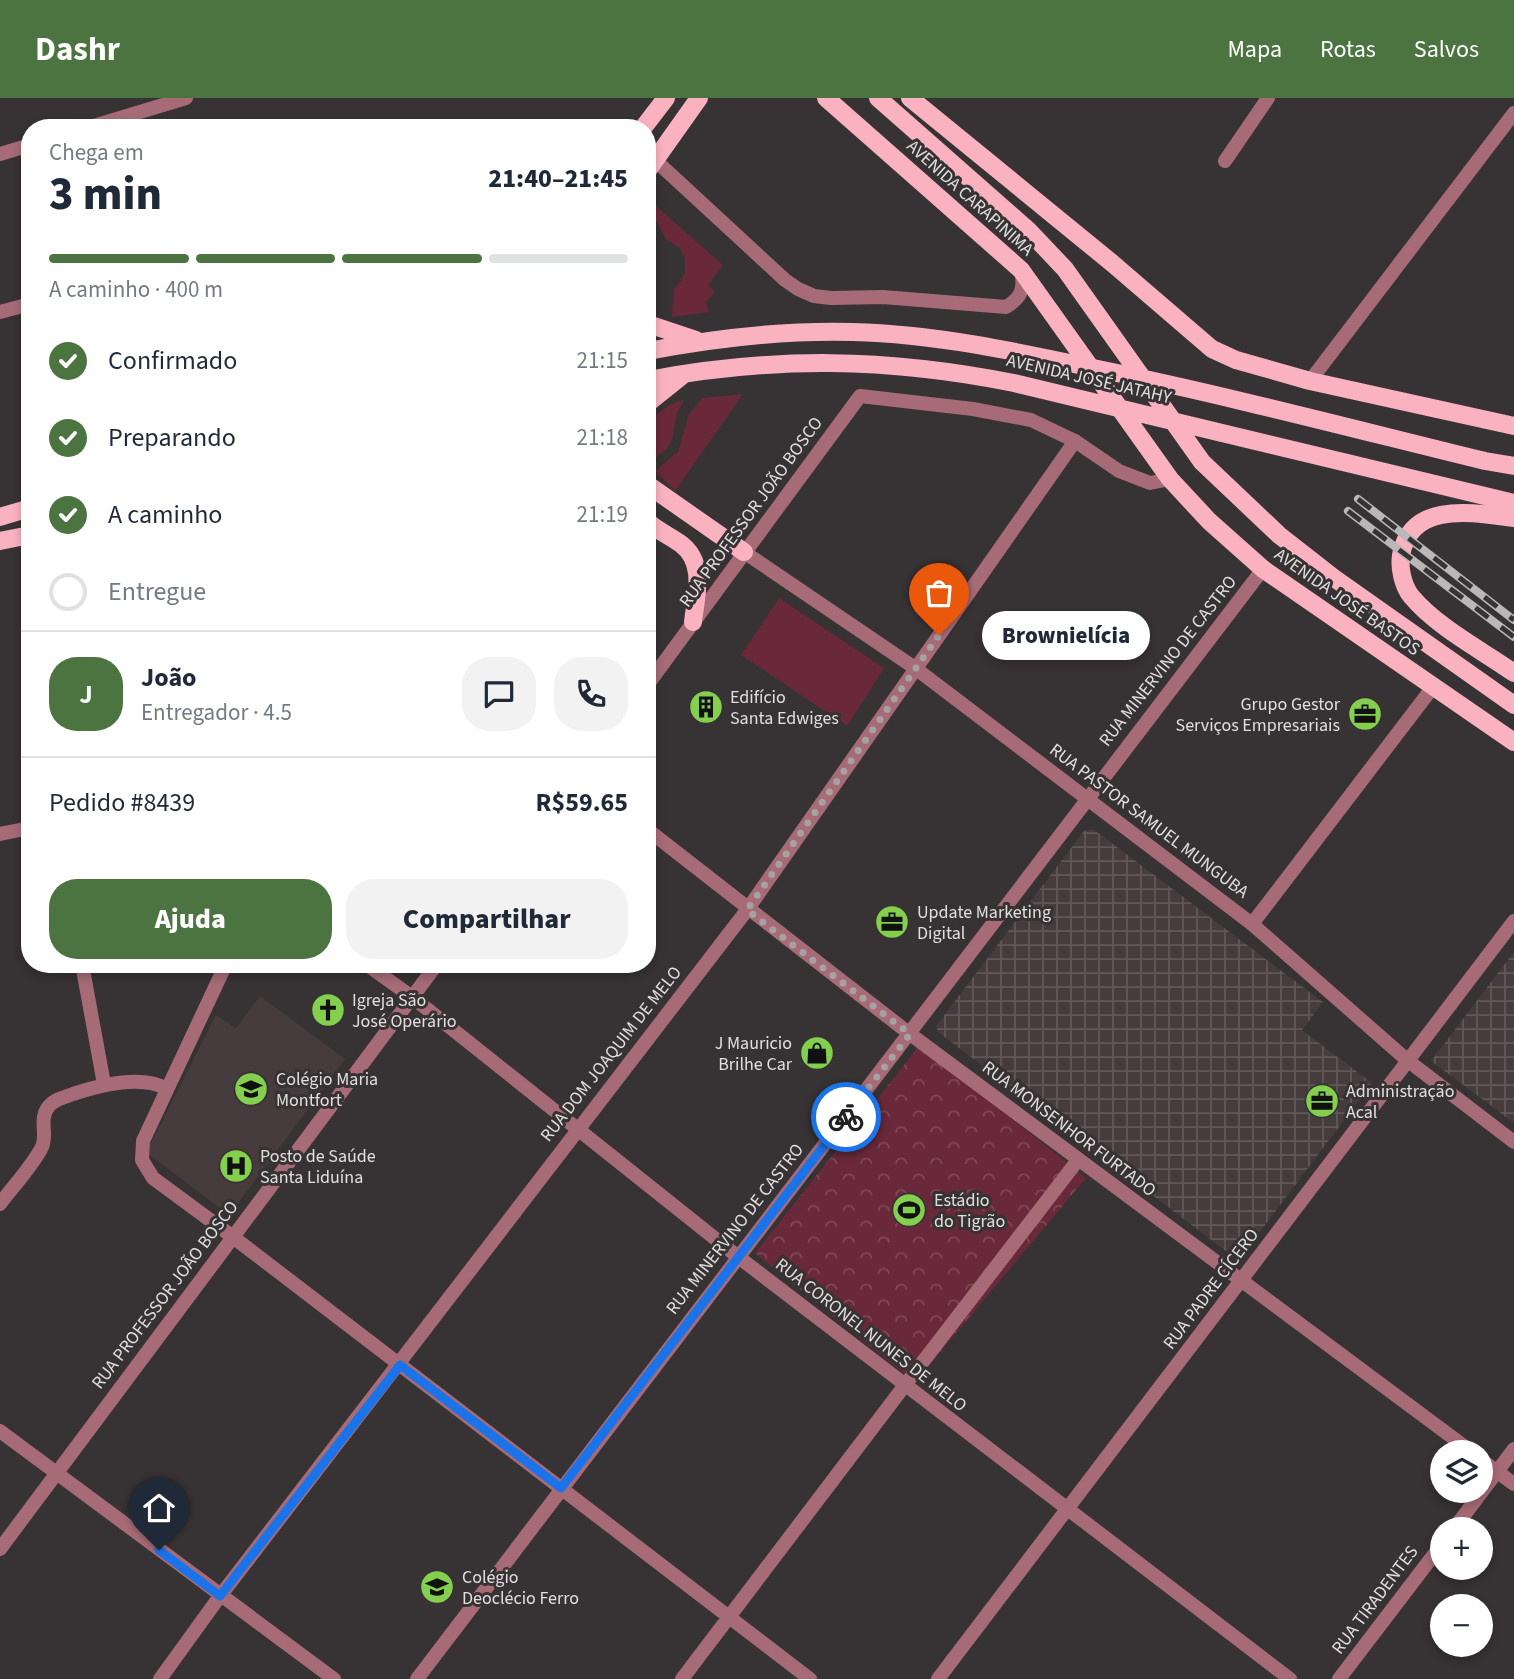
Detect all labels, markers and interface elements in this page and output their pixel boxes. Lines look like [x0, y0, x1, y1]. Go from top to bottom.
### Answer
text: Dashr [35, 26, 120, 73]
text: Mapa [1227, 32, 1282, 67]
text: Rotas [1320, 32, 1376, 67]
text: Salvos [1414, 32, 1479, 67]
street label: AVENIDA CARAPINIMA [901, 134, 1039, 262]
text: Chega em [49, 136, 144, 169]
text: 21:40–21:45 [488, 160, 628, 197]
text: 3 min [49, 162, 162, 227]
text: A caminho · 400 m [49, 273, 223, 306]
icon: check [49, 342, 87, 380]
text: Confirmado [108, 342, 237, 379]
text: 21:15 [577, 344, 628, 377]
street label: AVENIDA JOSÉ JATAHY [1004, 348, 1174, 410]
street label: RUA PROFESSOR JOÃO BOSCO [673, 412, 829, 612]
icon: check [49, 419, 87, 457]
text: Preparando [108, 419, 236, 456]
text: 21:18 [577, 421, 628, 454]
icon: check [49, 496, 87, 534]
text: A caminho [108, 496, 222, 533]
text: 21:19 [577, 498, 628, 531]
street label: AVENIDA JOSÉ BASTOS [1269, 542, 1425, 662]
pin [909, 563, 969, 635]
street label: RUA MINERVINO DE CASTRO [1093, 570, 1243, 752]
text: Entregue [108, 573, 206, 610]
icon: bag [920, 574, 958, 612]
callout: Brownielícia [981, 610, 1149, 660]
text: Brownielícia [1002, 619, 1130, 652]
button: chat [462, 657, 536, 731]
button: phone [554, 657, 628, 731]
text: João [141, 659, 197, 696]
text: J [79, 676, 93, 713]
place label: Edifício Santa Edwiges [730, 685, 839, 731]
building icon: Edifício Santa Edwiges [687, 688, 725, 726]
place label: Grupo Gestor Serviços Empresariais [1176, 692, 1341, 738]
office icon: Grupo Gestor Serviços Empresariais [1346, 695, 1384, 733]
text: Entregador · 4.5 [141, 696, 292, 729]
street label: RUA PASTOR SAMUEL MUNGUBA [1044, 738, 1254, 904]
text: Pedido #8439 [49, 784, 195, 821]
text: R$59.65 [536, 784, 628, 821]
button: Ajuda [49, 879, 332, 959]
button: Compartilhar [346, 879, 628, 959]
place label: Update Marketing Digital [917, 900, 1051, 946]
office icon: Update Marketing Digital [873, 903, 911, 941]
street label: RUA DOM JOAQUIM DE MELO [534, 961, 688, 1147]
place label: Igreja São José Operário [352, 988, 457, 1034]
church icon: Igreja São José Operário [309, 991, 347, 1029]
place label: J Mauricio Brilhe Car [715, 1031, 793, 1077]
shop icon: J Mauricio Brilhe Car [798, 1034, 836, 1072]
street label: RUA MONSENHOR FURTADO [977, 1055, 1161, 1203]
place label: Colégio Maria Montfort [276, 1067, 378, 1113]
school or university icon: Colégio Maria Montfort [232, 1070, 270, 1108]
place label: Administração Acal [1346, 1079, 1454, 1125]
courier [811, 1082, 881, 1152]
office icon: Administração Acal [1303, 1082, 1341, 1120]
icon: bike [827, 1098, 865, 1136]
street label: RUA MINERVINO DE CASTRO [660, 1138, 810, 1320]
place label: Posto de Saúde Santa Liduína [260, 1144, 376, 1190]
hospital icon: Posto de Saúde Santa Liduína [217, 1147, 255, 1185]
place label: Estádio do Tigrão [934, 1188, 1005, 1234]
sports icon: Estádio do Tigrão [890, 1191, 928, 1229]
street label: RUA PROFESSOR JOÃO BOSCO [86, 1196, 244, 1394]
street label: RUA PADRE CÍCERO [1157, 1223, 1265, 1355]
street label: RUA CORONEL NUNES DE MELO [770, 1252, 972, 1418]
map controls [1430, 1440, 1493, 1657]
button: layers [1430, 1440, 1493, 1503]
pin [129, 1478, 189, 1550]
icon: home [140, 1489, 178, 1527]
button: + [1430, 1517, 1493, 1580]
street label: RUA TIRADENTES [1326, 1540, 1424, 1660]
place label: Colégio Deoclécio Ferro [462, 1565, 579, 1611]
school or university icon: Colégio Deoclécio Ferro [418, 1568, 456, 1606]
button: − [1430, 1594, 1493, 1657]

